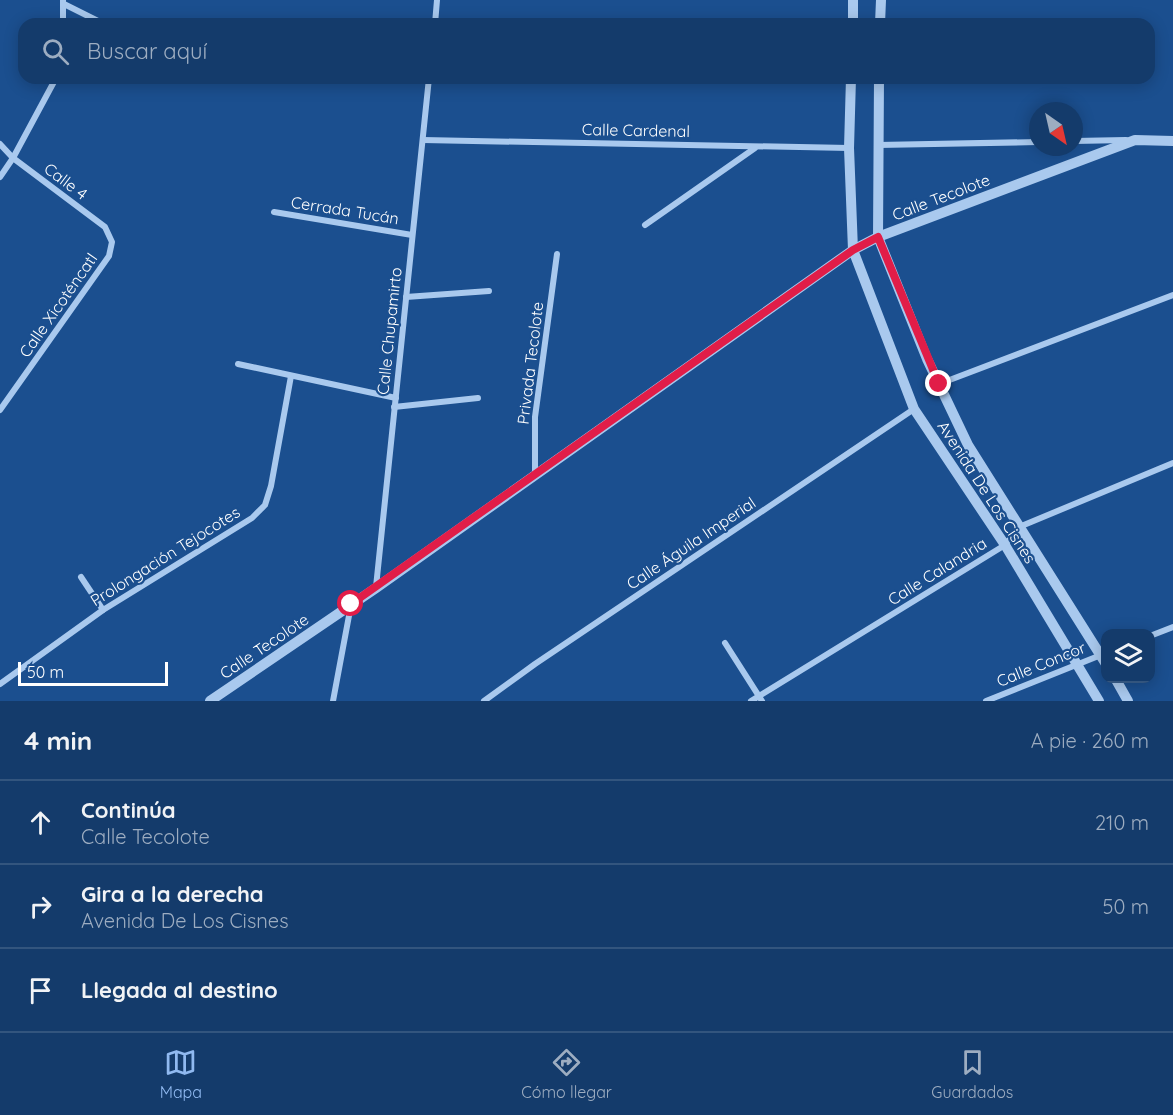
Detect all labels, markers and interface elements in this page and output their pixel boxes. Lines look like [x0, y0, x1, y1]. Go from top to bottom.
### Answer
search box [18, 18, 1155, 84]
icon: search [39, 35, 72, 68]
text: Buscar aquí [87, 37, 207, 65]
north arrow [1029, 102, 1083, 156]
street label: Calle Cardenal [582, 119, 690, 141]
street label: Calle 4 [40, 158, 92, 204]
street label: Calle Tecolote [889, 169, 993, 225]
street label: Cerrada Tucán [290, 192, 400, 228]
street label: Calle Xicoténcatl [15, 249, 101, 361]
street label: Calle Chupamirto [372, 266, 406, 396]
street label: Privada Tecolote [513, 301, 547, 425]
route end [925, 370, 951, 396]
street label: Avenida De Los Cisnes [933, 417, 1041, 567]
street label: Calle Águila Imperial [623, 492, 759, 594]
street label: Prolongación Tejocotes [86, 502, 244, 610]
street label: Calle Calandria [884, 533, 990, 609]
route start [337, 590, 363, 616]
street label: Calle Tecolote [216, 609, 312, 683]
map controls [1101, 629, 1155, 683]
button: layers [1101, 629, 1155, 683]
street label: Calle Concor [994, 637, 1088, 691]
scale bar [18, 659, 168, 686]
text: 50 m [27, 662, 64, 682]
text: 4 min [24, 724, 92, 757]
text: A pie · 260 m [1031, 728, 1149, 753]
text: Continúa [81, 796, 176, 824]
icon: ahead [24, 806, 57, 839]
text: 210 m [1095, 810, 1149, 835]
text: Calle Tecolote [81, 824, 210, 849]
text: Gira a la derecha [81, 880, 264, 908]
icon: right [24, 890, 57, 923]
text: 50 m [1103, 894, 1149, 919]
text: Avenida De Los Cisnes [81, 908, 289, 933]
icon: arrive [24, 974, 57, 1007]
text: Llegada al destino [81, 976, 278, 1004]
tab: Mapa [160, 1046, 202, 1102]
tab: Cómo llegar [521, 1046, 612, 1102]
tab: Guardados [931, 1046, 1013, 1102]

